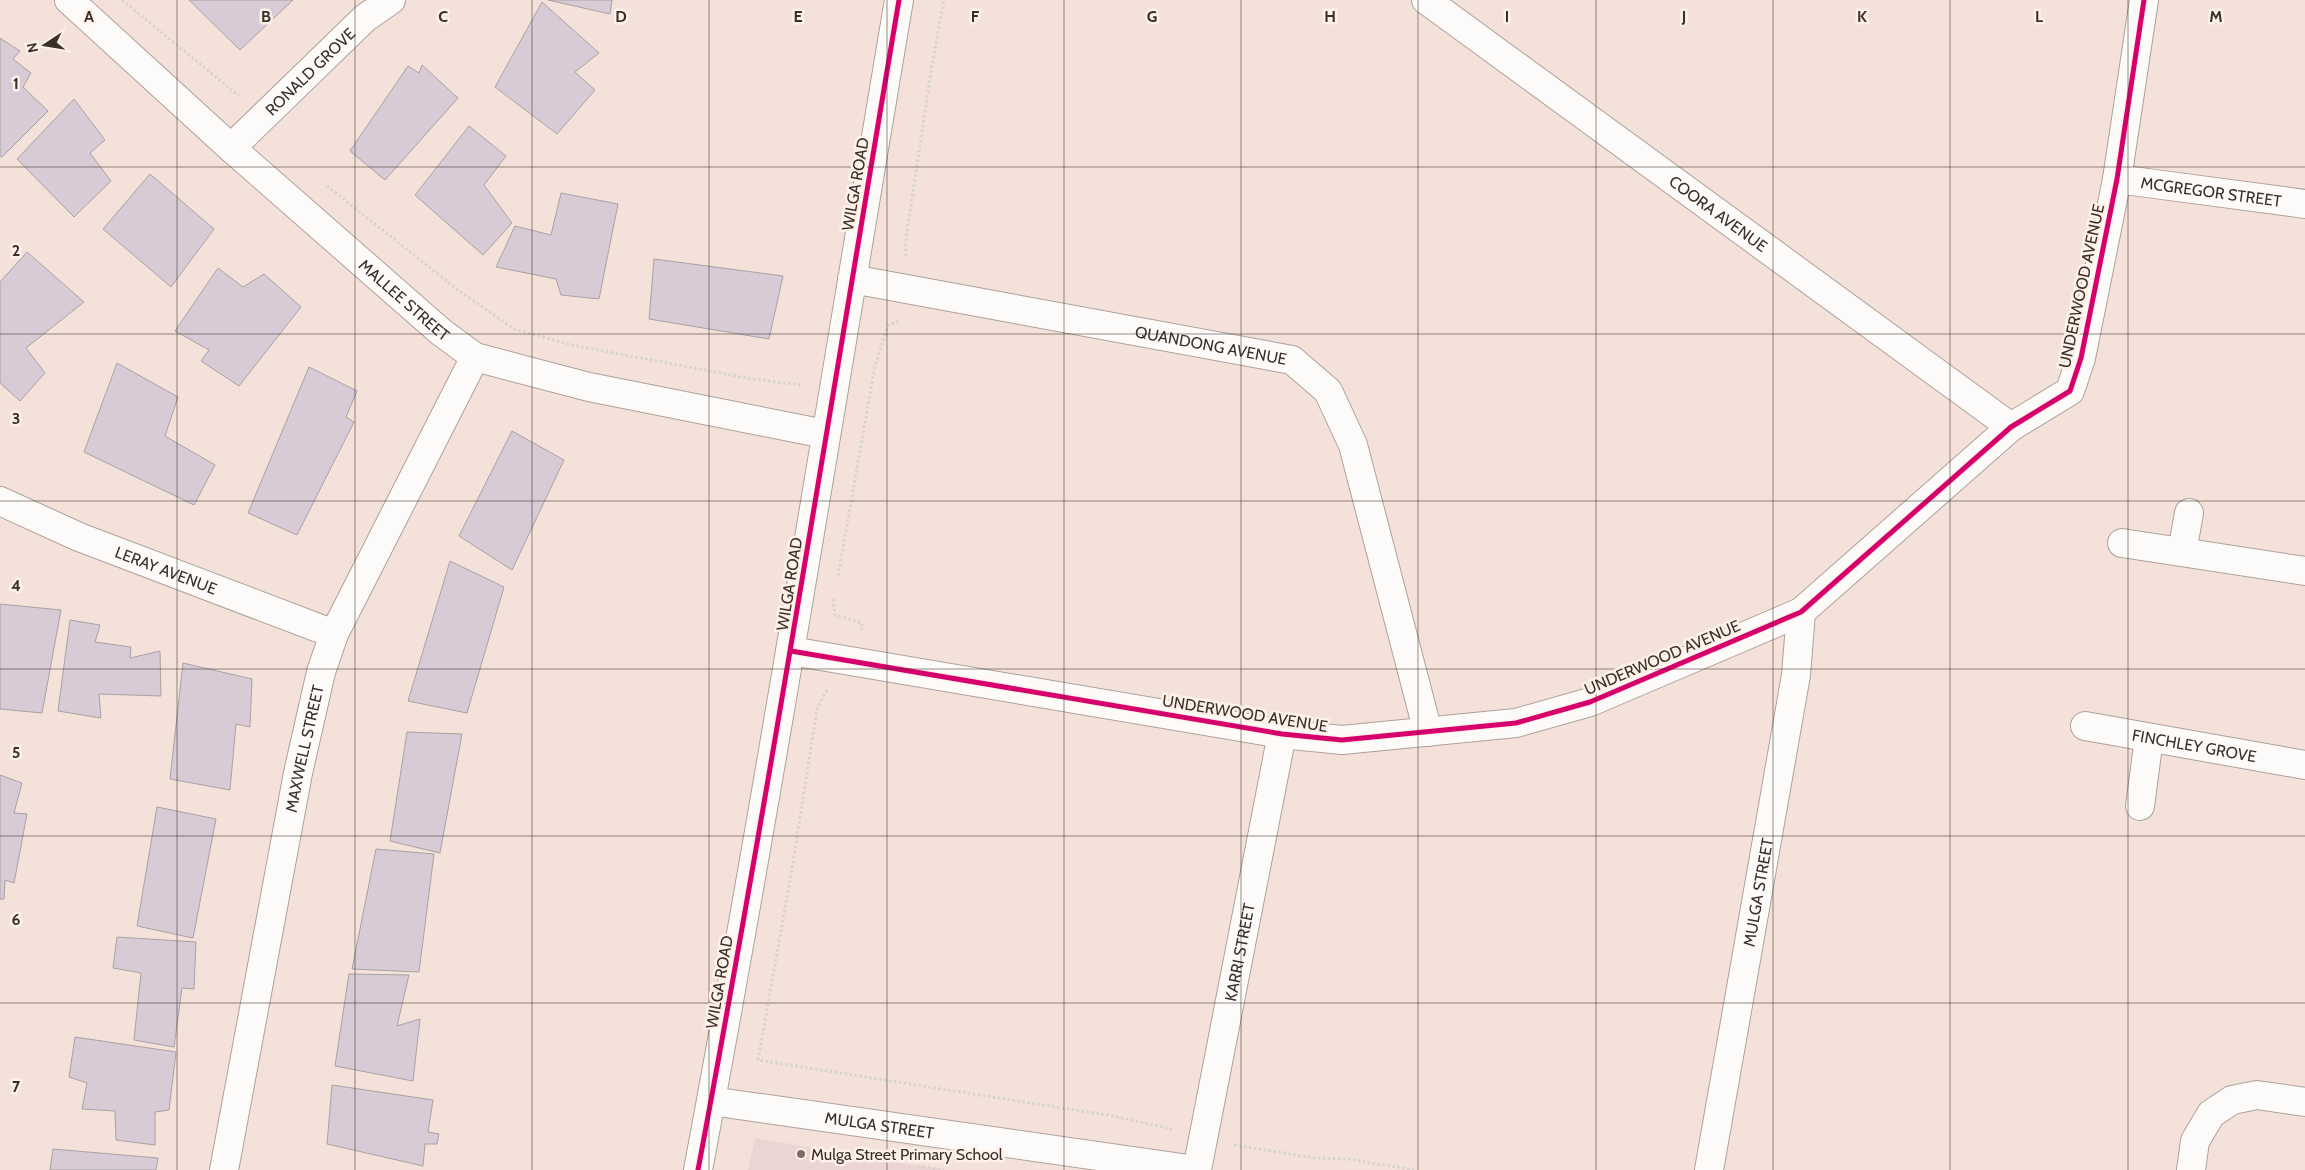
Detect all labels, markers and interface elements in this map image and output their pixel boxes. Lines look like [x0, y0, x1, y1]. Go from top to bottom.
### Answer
text: A [84, 7, 94, 26]
text: B [261, 7, 271, 26]
text: C [438, 7, 448, 26]
text: D [615, 7, 627, 26]
text: E [793, 7, 803, 26]
text: F [971, 7, 980, 26]
text: G [1147, 7, 1157, 26]
text: H [1324, 7, 1336, 26]
text: I [1505, 7, 1509, 26]
text: J [1681, 7, 1686, 26]
text: K [1857, 7, 1867, 26]
text: L [2035, 7, 2043, 26]
text: M [2209, 7, 2223, 26]
north arrow [20, 20, 70, 70]
street label: RONALD GROVE [261, 24, 359, 120]
text: N [22, 41, 42, 54]
text: 1 [13, 74, 19, 93]
street label: WILGA ROAD [838, 136, 873, 232]
street label: COORA AVENUE [1665, 172, 1771, 256]
street label: MCGREGOR STREET [2140, 173, 2283, 211]
street label: UNDERWOOD AVENUE [2055, 202, 2108, 370]
text: 2 [12, 241, 20, 260]
street label: MALLEE STREET [355, 256, 453, 345]
street label: QUANDONG AVENUE [1134, 322, 1288, 369]
text: 3 [12, 409, 20, 428]
street label: WILGA ROAD [773, 536, 806, 632]
street label: LERAY AVENUE [112, 543, 220, 599]
text: 4 [11, 576, 21, 595]
street label: UNDERWOOD AVENUE [1581, 616, 1743, 699]
street label: MAXWELL STREET [282, 683, 328, 814]
street label: UNDERWOOD AVENUE [1161, 691, 1329, 736]
street label: FINCHLEY GROVE [2131, 726, 2258, 766]
text: 5 [12, 743, 20, 762]
street label: MULGA STREET [1739, 836, 1777, 948]
street label: KARRI STREET [1221, 901, 1259, 1003]
text: 6 [12, 910, 21, 929]
street label: WILGA ROAD [702, 934, 737, 1030]
text: 7 [12, 1077, 21, 1096]
street label: MULGA STREET [823, 1108, 936, 1143]
place label: Mulga Street Primary School [811, 1145, 1003, 1164]
marker: Mulga Street Primary School [795, 1148, 807, 1160]

